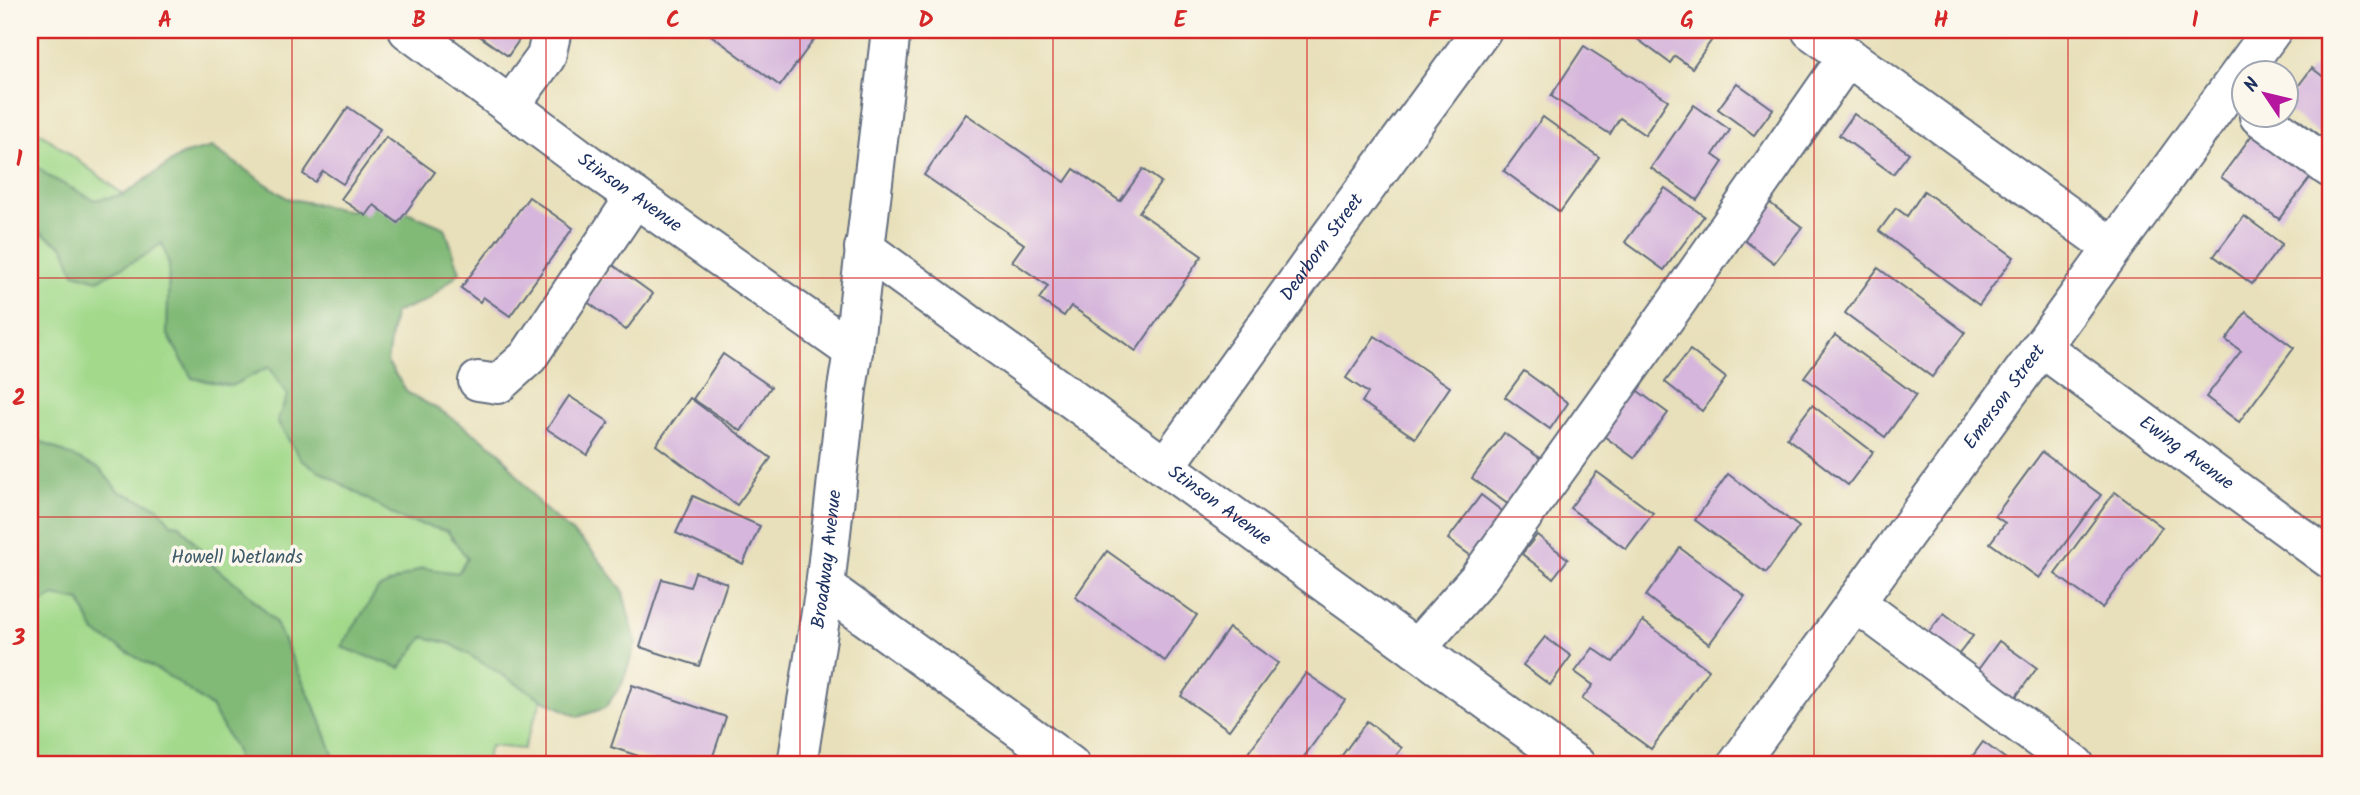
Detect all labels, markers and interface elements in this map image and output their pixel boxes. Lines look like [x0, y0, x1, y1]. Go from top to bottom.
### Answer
text: A [158, 3, 172, 39]
text: B [412, 3, 426, 39]
text: C [666, 3, 680, 39]
text: D [918, 3, 934, 39]
text: E [1174, 3, 1188, 39]
text: F [1428, 3, 1442, 39]
text: G [1680, 3, 1694, 39]
text: H [1934, 3, 1949, 39]
text: I [2191, 3, 2199, 39]
north arrow [2230, 60, 2300, 130]
text: N [2237, 72, 2268, 99]
text: 1 [16, 142, 23, 178]
street label: Stinson Avenue [570, 146, 688, 241]
street label: Dearborn Street [1273, 187, 1372, 308]
street label: Emerson Street [1956, 338, 2054, 456]
text: 2 [12, 381, 26, 417]
street label: Ewing Avenue [2132, 408, 2240, 499]
street label: Stinson Avenue [1161, 458, 1278, 554]
street label: Broadway Avenue [804, 488, 851, 631]
park label: Howell Wetlands [171, 543, 303, 573]
text: 3 [12, 621, 26, 657]

